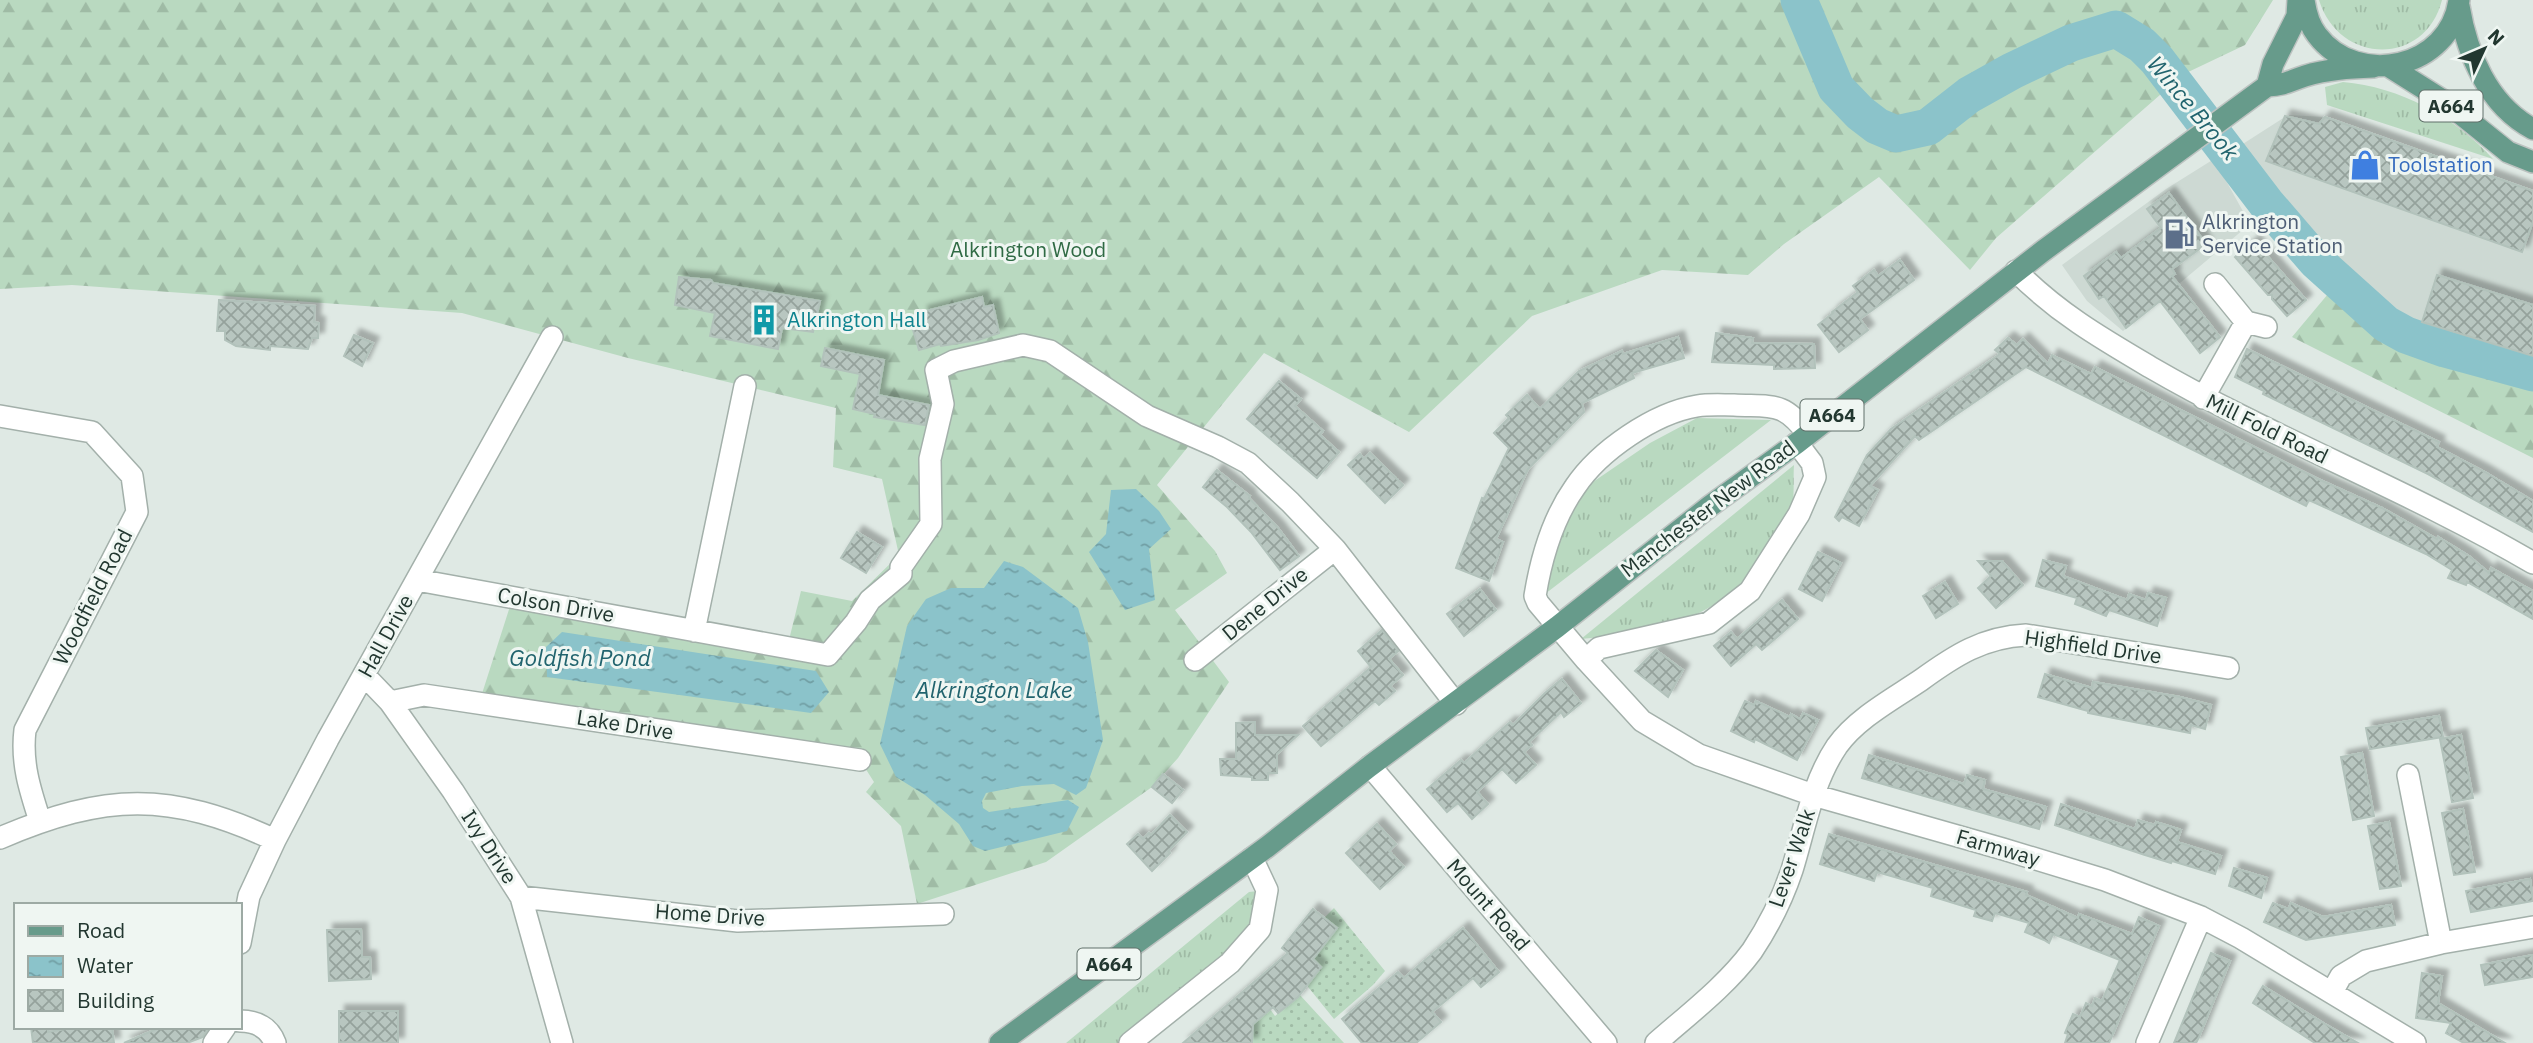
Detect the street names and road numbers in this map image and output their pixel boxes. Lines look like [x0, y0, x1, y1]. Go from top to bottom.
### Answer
road number: A664 [2420, 90, 2482, 122]
street label: Mill Fold Road [2202, 386, 2333, 470]
road number: A664 [1800, 400, 1864, 430]
street label: Manchester New Road [1615, 433, 1800, 583]
street label: Woodfield Road [46, 524, 138, 669]
street label: Dene Drive [1216, 560, 1313, 646]
street label: Colson Drive [496, 580, 617, 628]
street label: Hall Drive [351, 589, 419, 682]
street label: Highfield Drive [2023, 623, 2163, 669]
street label: Lake Drive [575, 703, 676, 745]
street label: Ivy Drive [456, 804, 524, 889]
street label: Lever Walk [1761, 805, 1821, 911]
street label: Farmway [1953, 822, 2044, 872]
street label: Mount Road [1441, 852, 1536, 956]
street label: Home Drive [654, 896, 766, 932]
road number: A664 [1078, 948, 1140, 980]

